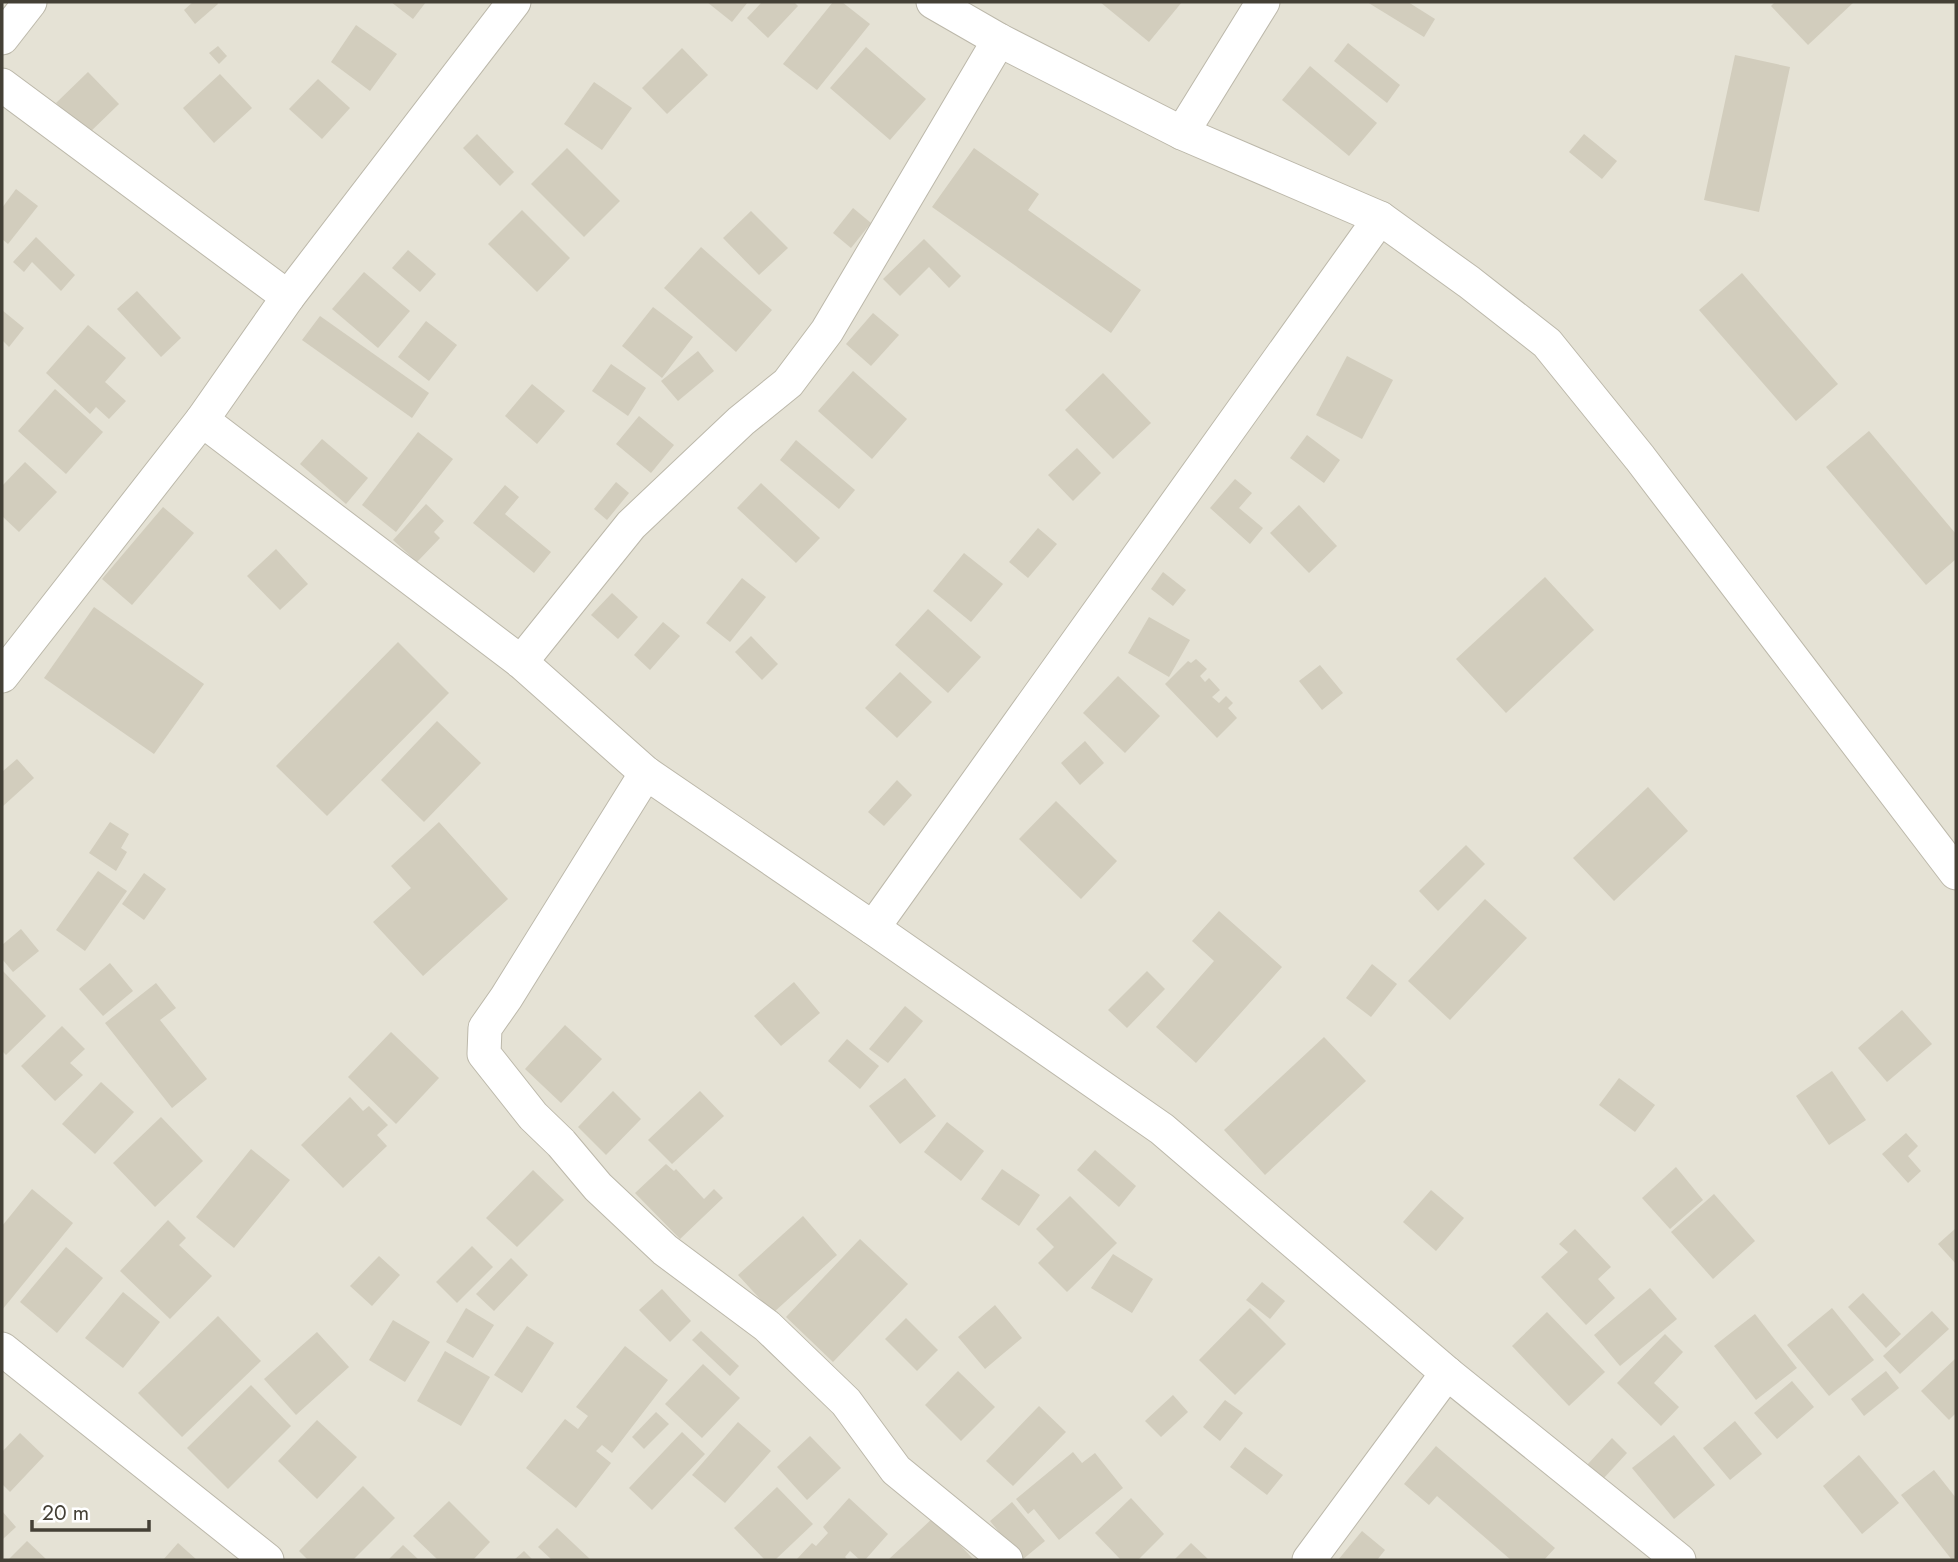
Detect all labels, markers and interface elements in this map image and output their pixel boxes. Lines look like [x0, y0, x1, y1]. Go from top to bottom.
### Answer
scale bar [32, 1488, 149, 1532]
text: 20 m [42, 1498, 89, 1528]

